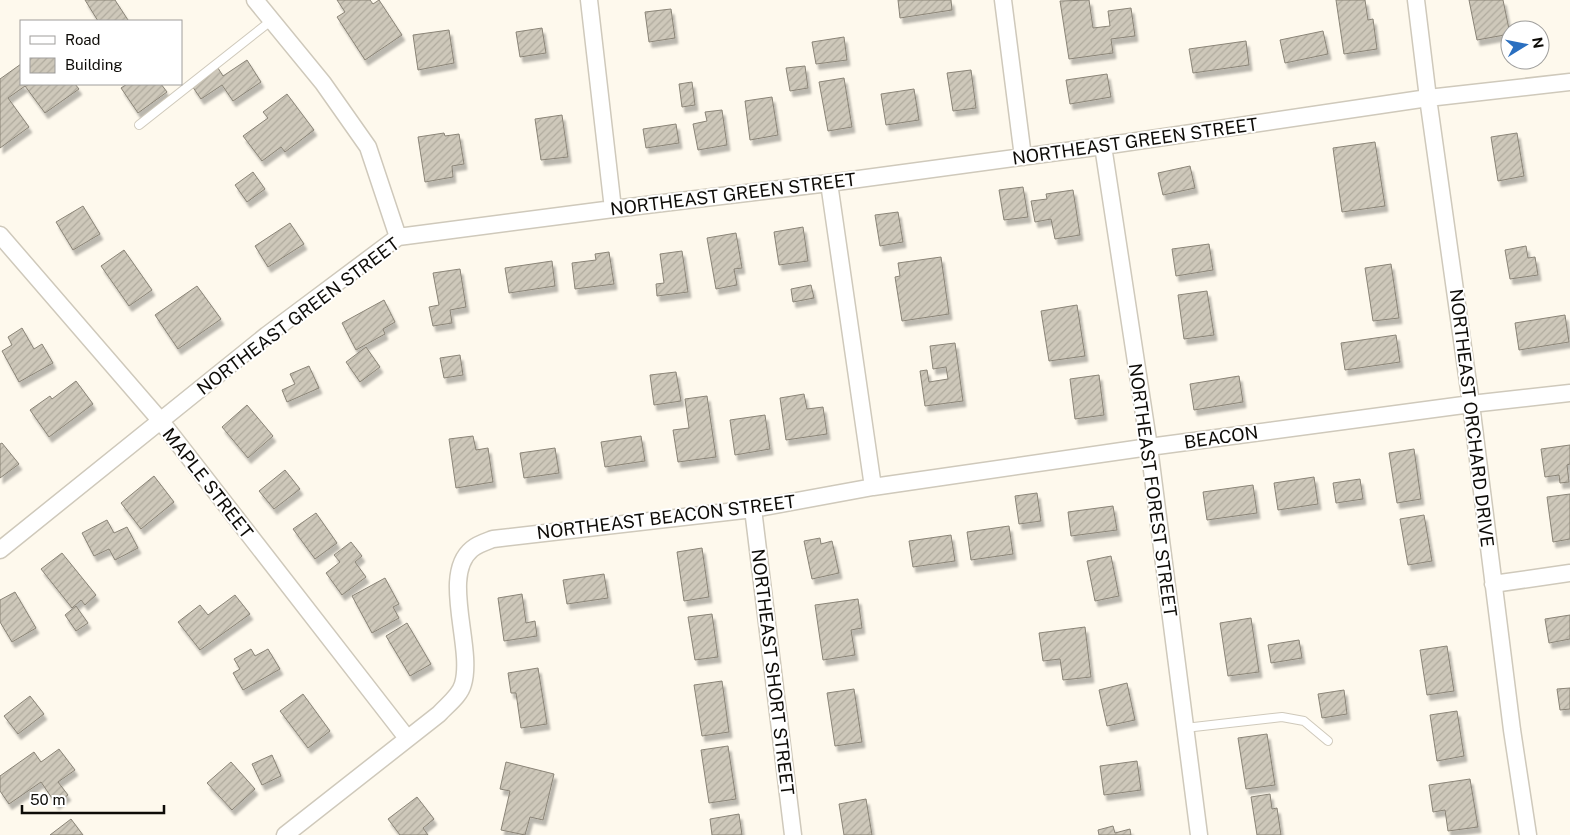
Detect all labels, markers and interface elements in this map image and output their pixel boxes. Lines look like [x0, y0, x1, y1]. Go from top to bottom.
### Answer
legend [20, 20, 182, 85]
north arrow [1500, 20, 1550, 70]
text: Road [65, 31, 101, 48]
text: N [1529, 36, 1547, 50]
text: Building [65, 56, 123, 73]
street label: NORTHEAST GREEN STREET [1011, 113, 1259, 169]
street label: NORTHEAST GREEN STREET [609, 168, 857, 220]
street label: NORTHEAST GREEN STREET [193, 233, 403, 399]
street label: NORTHEAST ORCHARD DRIVE [1446, 288, 1498, 548]
street label: NORTHEAST FOREST STREET [1125, 362, 1181, 618]
street label: BEACON [1183, 421, 1259, 453]
street label: MAPLE STREET [158, 424, 258, 543]
street label: NORTHEAST BEACON STREET [535, 491, 797, 543]
street label: NORTHEAST SHORT STREET [747, 548, 799, 797]
scale bar [22, 782, 165, 814]
text: 50 m [30, 791, 65, 808]

